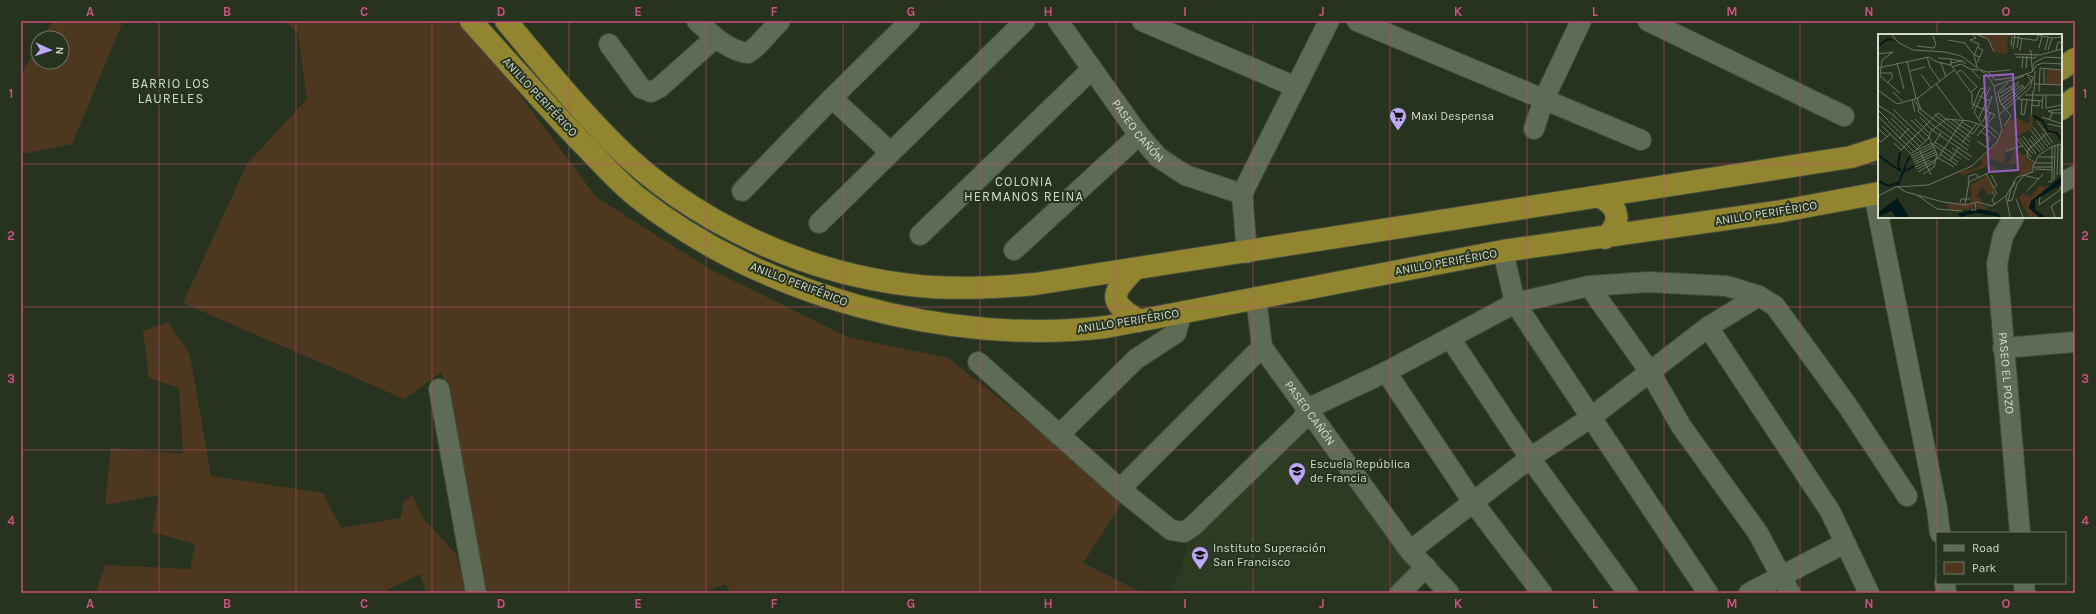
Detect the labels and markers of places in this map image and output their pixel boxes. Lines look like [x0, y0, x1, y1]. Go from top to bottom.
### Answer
supermarket icon: Maxi Despensa [1388, 106, 1408, 131]
place label: Maxi Despensa [1411, 109, 1494, 123]
place label: Escuela República de Francia [1310, 457, 1410, 485]
school or university icon: Escuela República de Francia [1287, 461, 1307, 486]
place label: Instituto Superación San Francisco [1213, 541, 1326, 569]
school or university icon: Instituto Superación San Francisco [1190, 545, 1210, 570]

